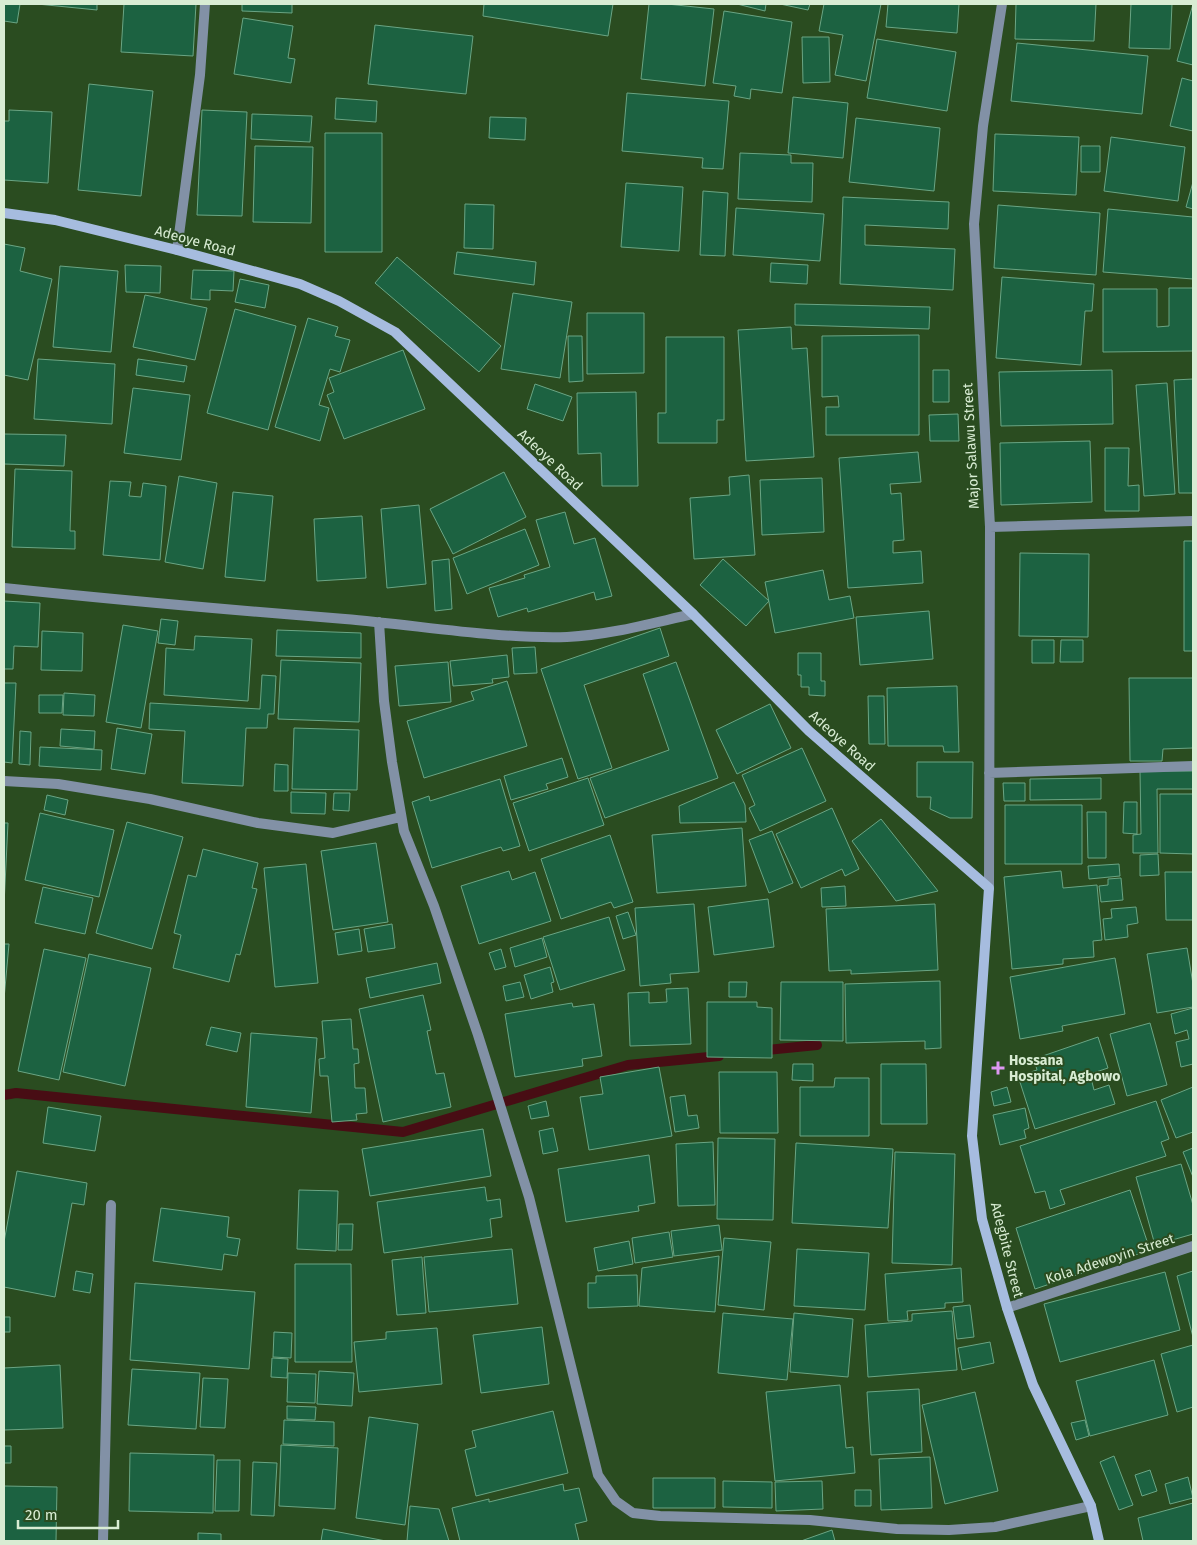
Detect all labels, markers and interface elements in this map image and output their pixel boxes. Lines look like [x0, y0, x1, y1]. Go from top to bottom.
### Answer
street label: Adeoye Road [153, 222, 237, 260]
street label: Major Salawu Street [959, 382, 983, 509]
street label: Adeoye Road [514, 426, 586, 494]
street label: Adeoye Road [806, 707, 878, 775]
place label: Hossana Hospital, Agbowo [1009, 1052, 1120, 1085]
marker: Hossana Hospital, Agbowo [991, 1061, 1005, 1075]
street label: Adegbite Street [987, 1201, 1027, 1300]
street label: Kola Adewoyin Street [1043, 1230, 1177, 1288]
scale bar [18, 1498, 118, 1530]
text: 20 m [25, 1506, 58, 1524]

